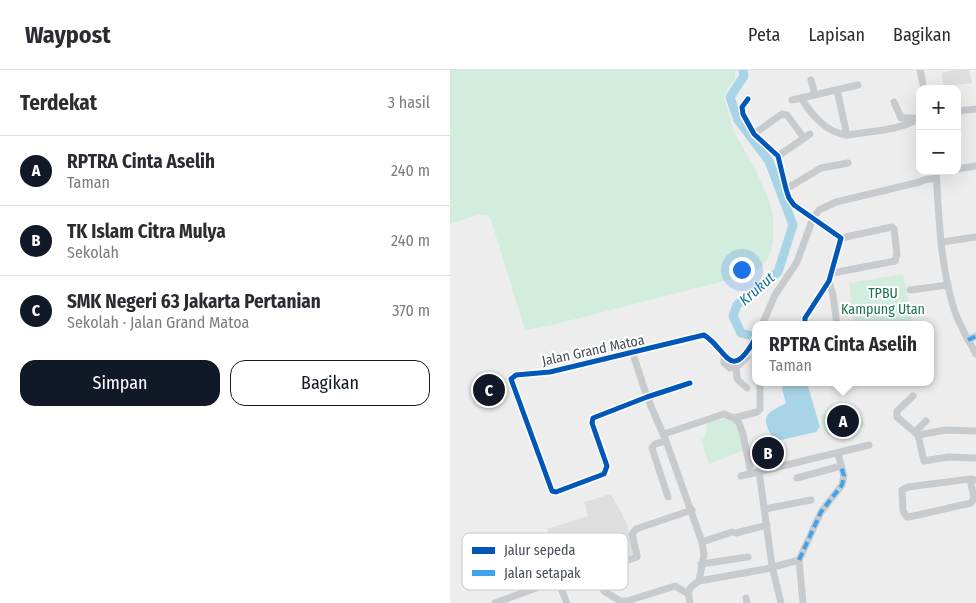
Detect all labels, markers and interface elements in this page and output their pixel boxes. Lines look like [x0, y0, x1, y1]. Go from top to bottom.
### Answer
text: Waypost [25, 21, 111, 49]
text: Peta [748, 24, 780, 46]
text: Lapisan [808, 24, 865, 46]
text: Bagikan [893, 24, 951, 46]
map controls [916, 85, 961, 175]
button: + [916, 85, 961, 130]
text: Terdekat [20, 90, 97, 116]
text: 3 hasil [388, 93, 430, 112]
button: − [916, 130, 961, 175]
text: RPTRA Cinta Aselih [67, 150, 215, 173]
text: A [32, 161, 40, 180]
text: 240 m [391, 161, 430, 180]
text: Taman [67, 173, 110, 192]
text: TK Islam Citra Mulya [67, 220, 226, 243]
text: B [32, 231, 40, 250]
text: 240 m [391, 231, 430, 250]
text: Sekolah [67, 243, 119, 262]
your location [729, 257, 755, 283]
water label: Krukut [736, 269, 778, 309]
park label: TPBU Kampung Utan [841, 285, 925, 318]
text: SMK Negeri 63 Jakarta Pertanian [67, 290, 321, 313]
text: C [32, 301, 40, 320]
text: 370 m [392, 301, 430, 320]
text: Sekolah · Jalan Grand Matoa [67, 313, 249, 332]
popup [752, 321, 934, 386]
street label: Jalan Grand Matoa [540, 331, 646, 370]
text: RPTRA Cinta Aselih [769, 333, 917, 356]
text: Taman [769, 356, 812, 375]
button: Simpan [20, 360, 220, 406]
button: Bagikan [230, 360, 430, 406]
pin: C [473, 371, 505, 409]
pin: A [827, 402, 859, 440]
pin: B [752, 434, 784, 472]
legend [462, 533, 628, 590]
text: Jalur sepeda [504, 542, 575, 559]
text: Jalan setapak [504, 565, 581, 582]

